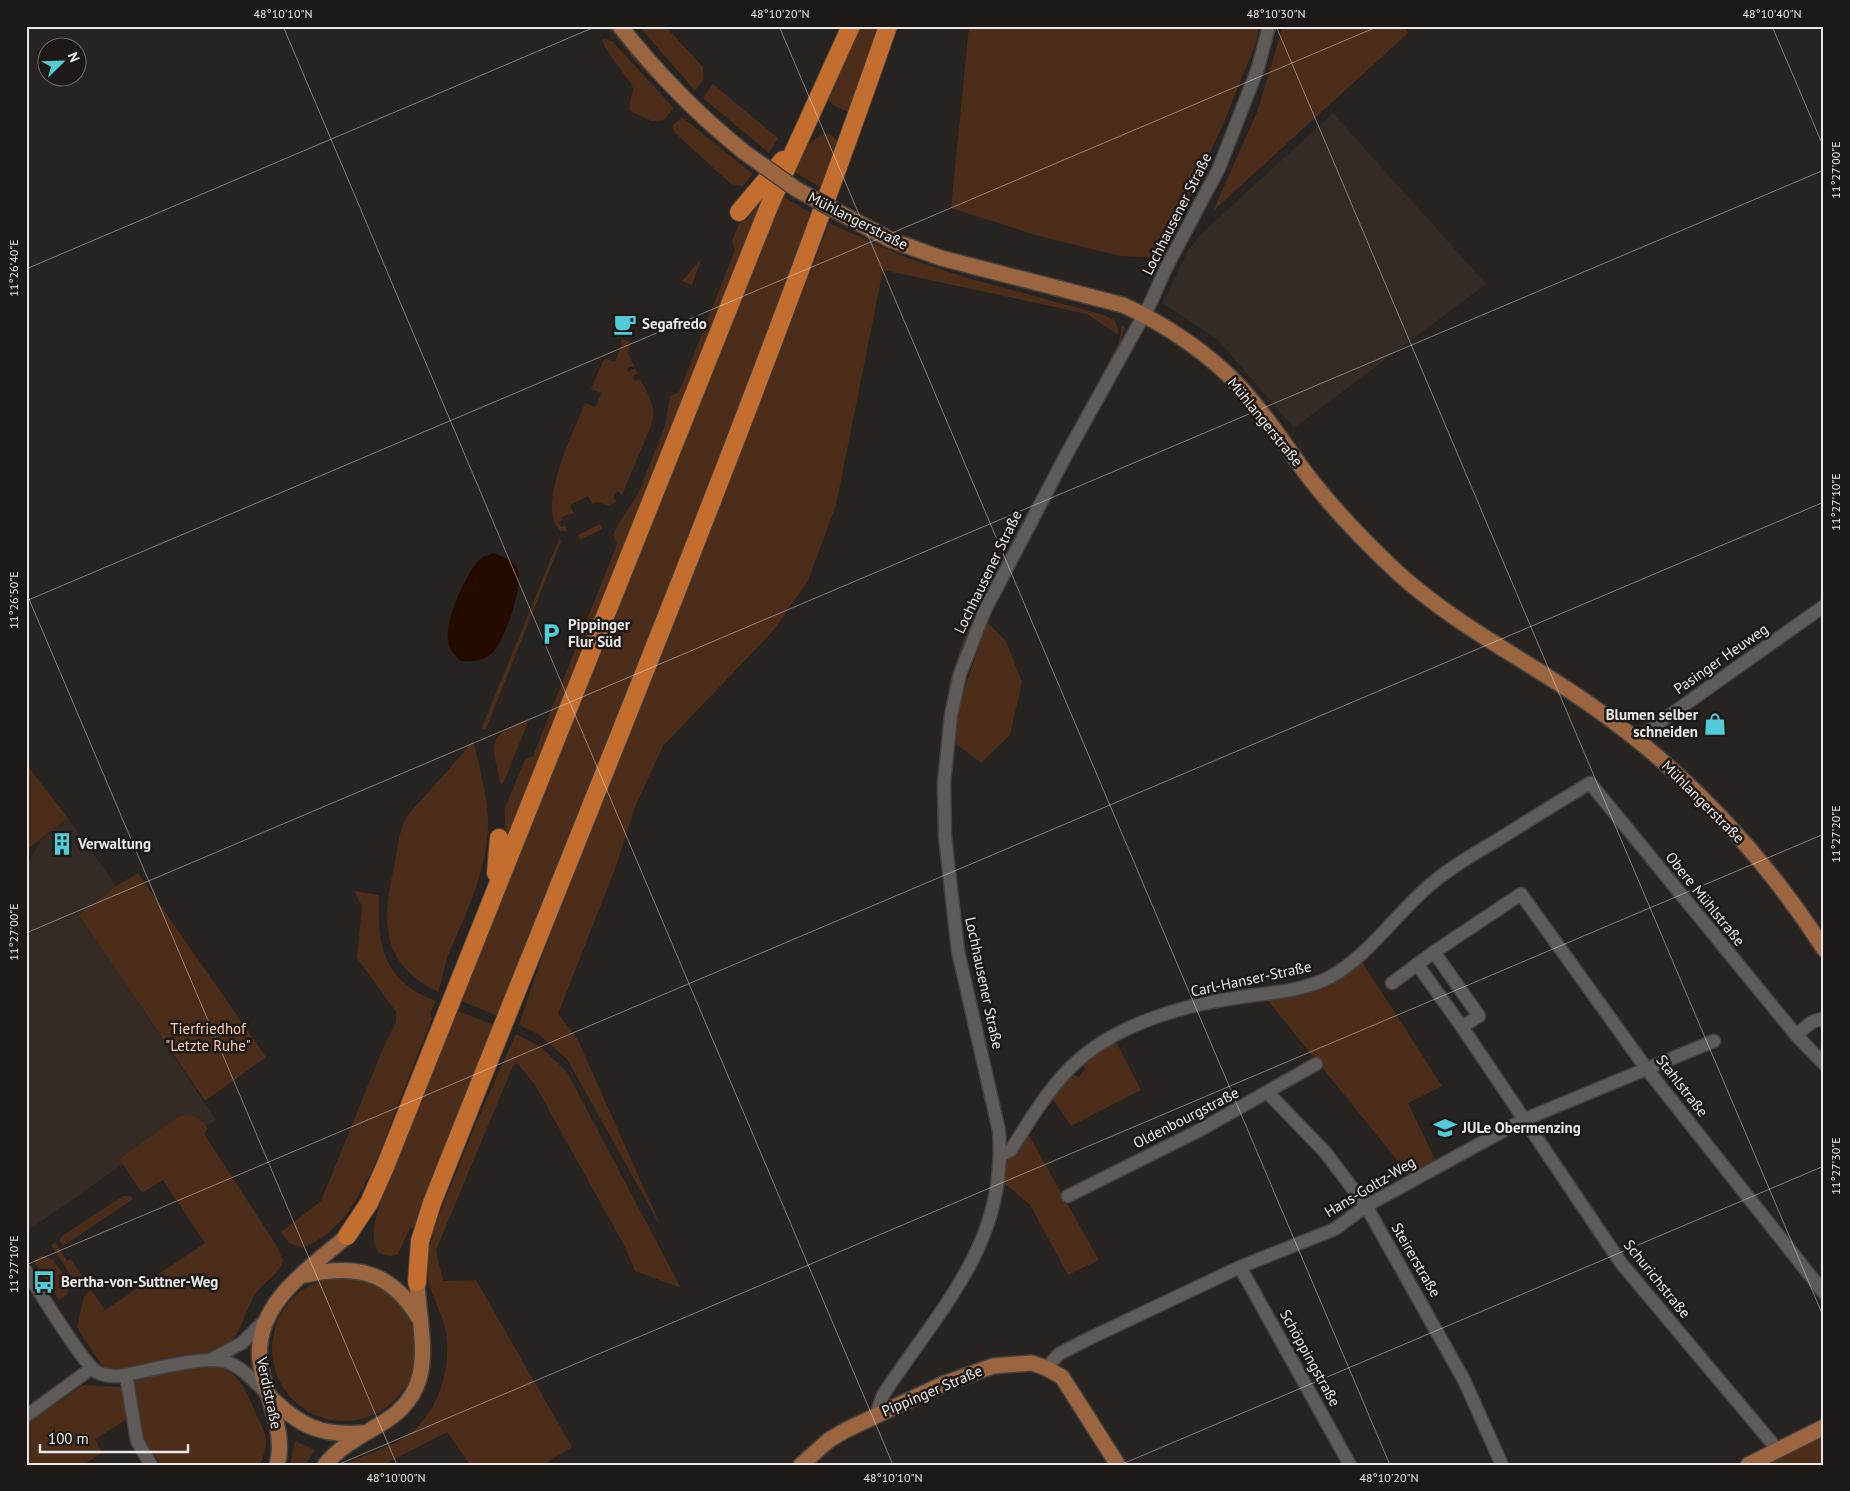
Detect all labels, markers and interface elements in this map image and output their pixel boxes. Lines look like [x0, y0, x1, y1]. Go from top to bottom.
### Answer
text: 48°10'10"N [253, 6, 313, 21]
text: 48°10'20"N [750, 6, 810, 21]
text: 48°10'30"N [1246, 6, 1306, 21]
text: 48°10'40"N [1742, 6, 1802, 21]
north arrow [38, 38, 88, 88]
text: N [64, 49, 84, 65]
text: 11°27'00"E [1828, 141, 1843, 199]
street label: Lochhausener Straße [1138, 150, 1216, 278]
street label: Mühlangerstraße [805, 187, 911, 254]
text: 11°26'40"E [6, 239, 21, 297]
cafe icon: Segafredo [612, 311, 638, 337]
place label: Segafredo [642, 314, 707, 333]
street label: Mühlangerstraße [1224, 373, 1307, 470]
text: 11°27'10"E [1828, 473, 1843, 531]
street label: Lochhausener Straße [950, 507, 1026, 636]
text: 11°26'50"E [6, 571, 21, 629]
place label: Pippinger Flur Süd [568, 615, 631, 651]
street label: Pasinger Heuweg [1670, 619, 1772, 698]
parking icon: Pippinger Flur Süd [538, 621, 564, 647]
place label: Blumen selber schneiden [1606, 705, 1699, 741]
shop icon: Blumen selber schneiden [1702, 711, 1728, 737]
street label: Mühlangerstraße [1658, 756, 1749, 847]
text: 11°27'20"E [1828, 805, 1843, 863]
building icon: Verwaltung [49, 831, 75, 857]
place label: Verwaltung [77, 834, 151, 853]
street label: Obere Mühlstraße [1662, 848, 1749, 950]
text: 11°27'00"E [6, 903, 21, 961]
street label: Lochhausener Straße [961, 915, 1008, 1051]
street label: Carl-Hanser-Straße [1189, 956, 1313, 1001]
park label: Tierfriedhof "Letzte Ruhe" [165, 1019, 251, 1055]
street label: Stahlstraße [1652, 1051, 1713, 1121]
street label: Oldenbourgstraße [1130, 1083, 1242, 1152]
school or university icon: JULe Obermenzing [1432, 1115, 1458, 1141]
place label: JULe Obermenzing [1461, 1118, 1581, 1137]
text: 11°27'30"E [1828, 1137, 1843, 1195]
street label: Hans-Goltz-Weg [1321, 1152, 1419, 1221]
street label: Steirerstraße [1388, 1219, 1445, 1300]
text: 11°27'10"E [6, 1235, 21, 1293]
street label: Schurichstraße [1620, 1236, 1695, 1322]
bus stop icon: Bertha-von-Suttner-Weg [31, 1269, 57, 1295]
place label: Bertha-von-Suttner-Weg [61, 1272, 218, 1291]
street label: Schöppingstraße [1276, 1306, 1345, 1410]
street label: Verdistraße [252, 1354, 286, 1431]
street label: Pippinger Straße [879, 1361, 985, 1420]
scale bar [40, 1421, 188, 1453]
text: 100 m [48, 1429, 89, 1448]
text: 48°10'00"N [366, 1470, 426, 1485]
text: 48°10'10"N [863, 1470, 923, 1485]
text: 48°10'20"N [1359, 1470, 1419, 1485]

